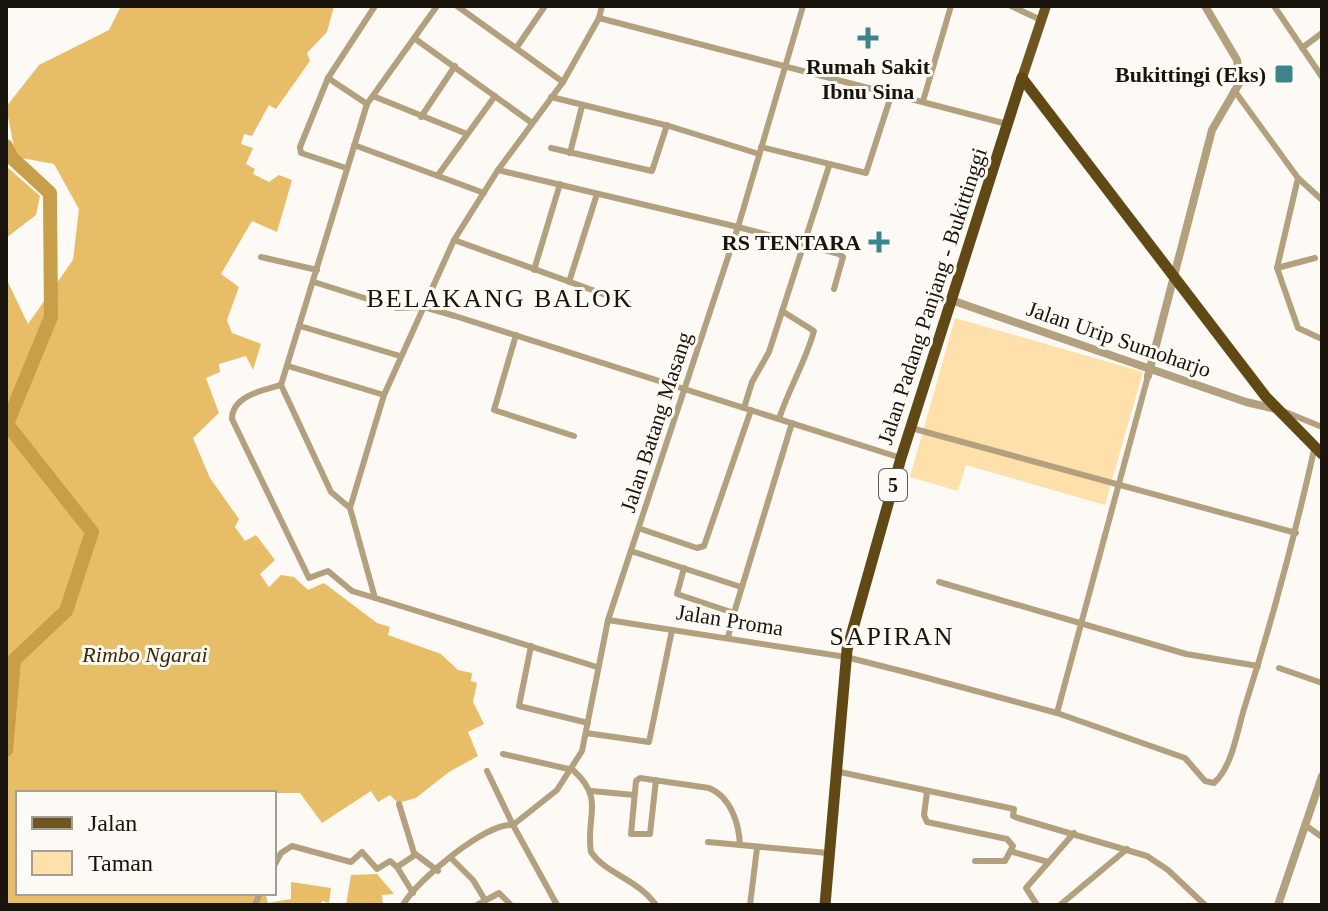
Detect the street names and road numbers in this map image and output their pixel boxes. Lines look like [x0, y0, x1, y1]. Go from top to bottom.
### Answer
street label: Jalan Padang Panjang - Bukittinggi [872, 145, 992, 447]
street label: Jalan Urip Sumoharjo [1024, 296, 1214, 382]
street label: Jalan Batang Masang [615, 329, 697, 515]
road number: 5 [879, 469, 907, 501]
street label: Jalan Proma [675, 599, 786, 641]

